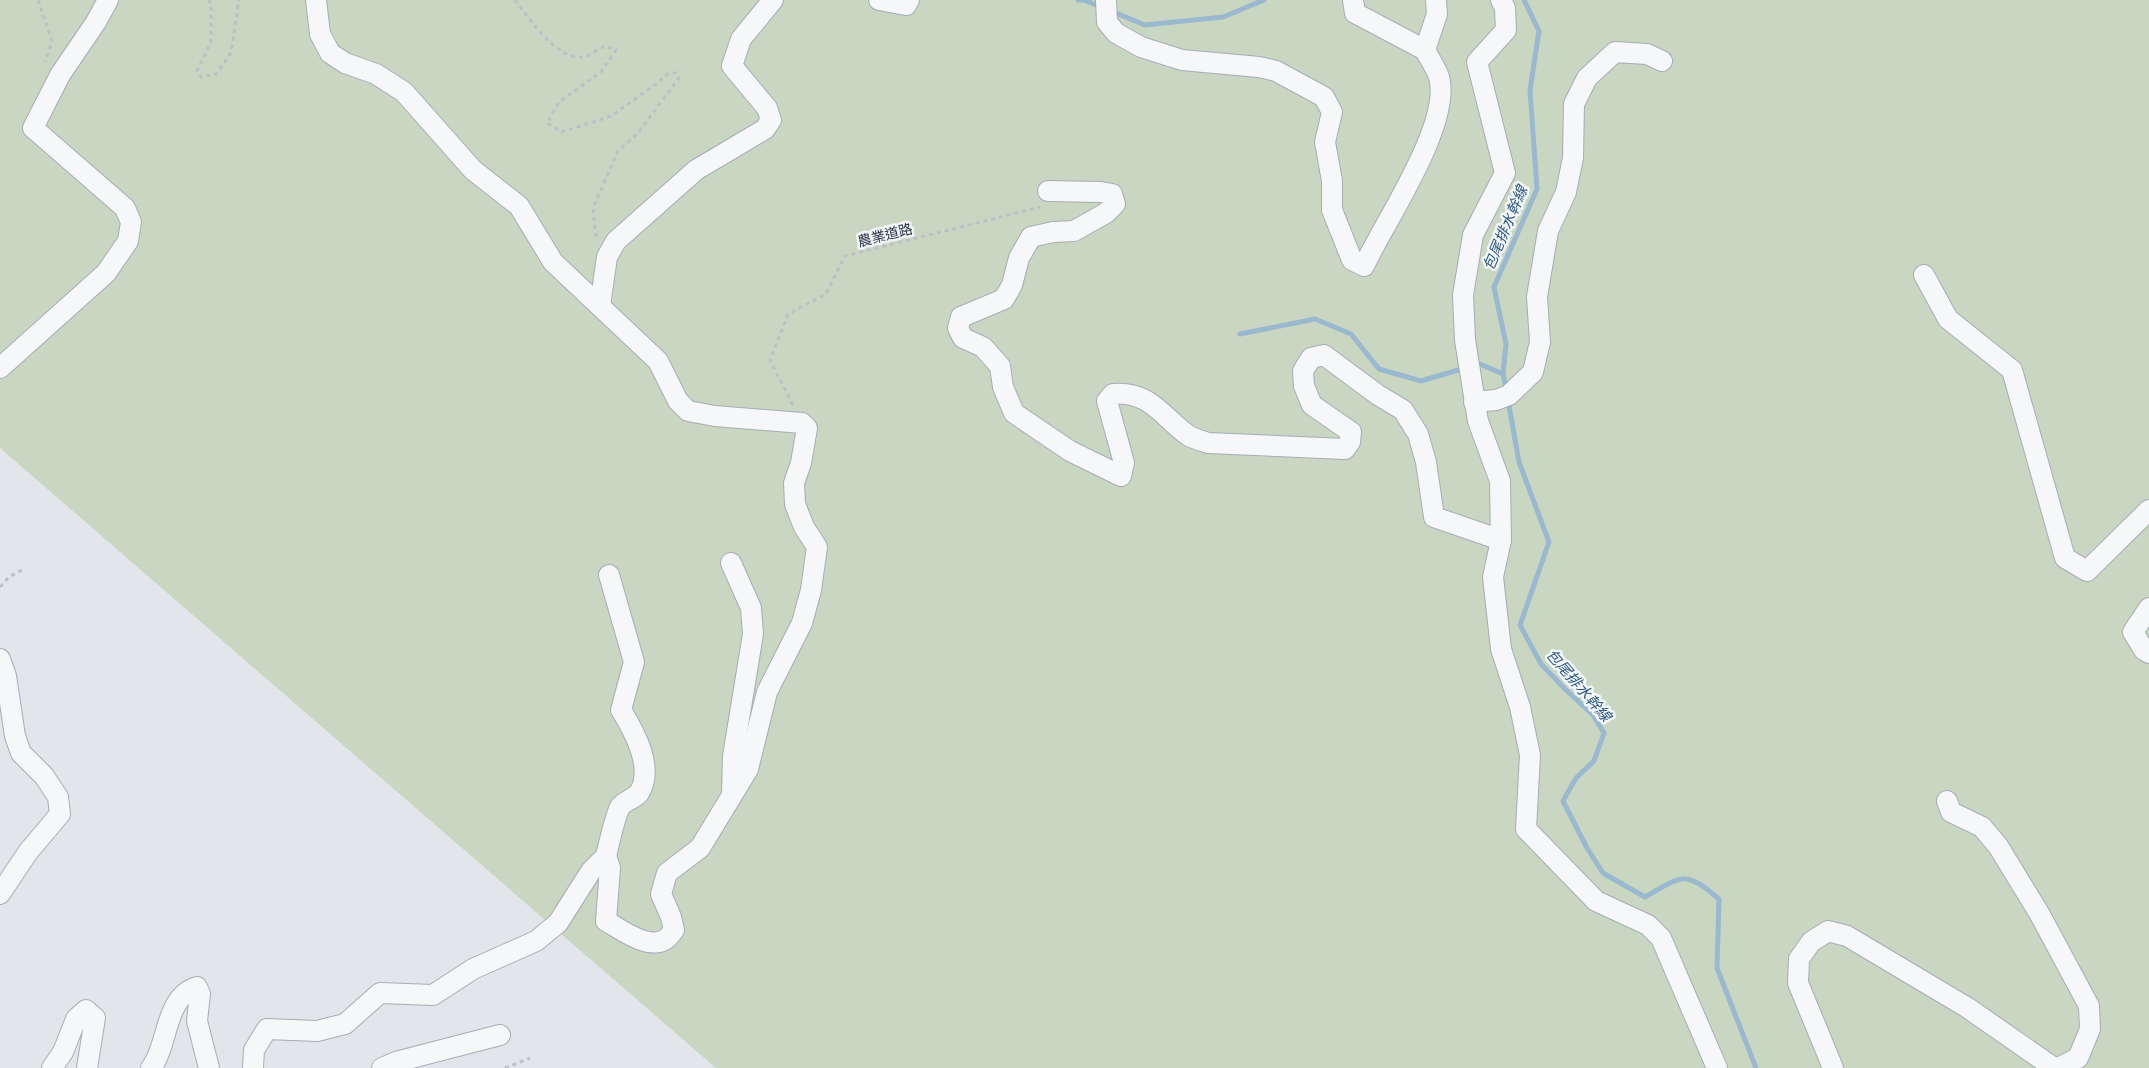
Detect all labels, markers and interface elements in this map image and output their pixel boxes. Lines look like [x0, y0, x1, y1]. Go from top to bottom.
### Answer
water label: 包尾排水幹線 [1478, 181, 1533, 274]
street label: 農業道路 [855, 219, 915, 251]
water label: 包尾排水幹線 [1542, 644, 1618, 727]

